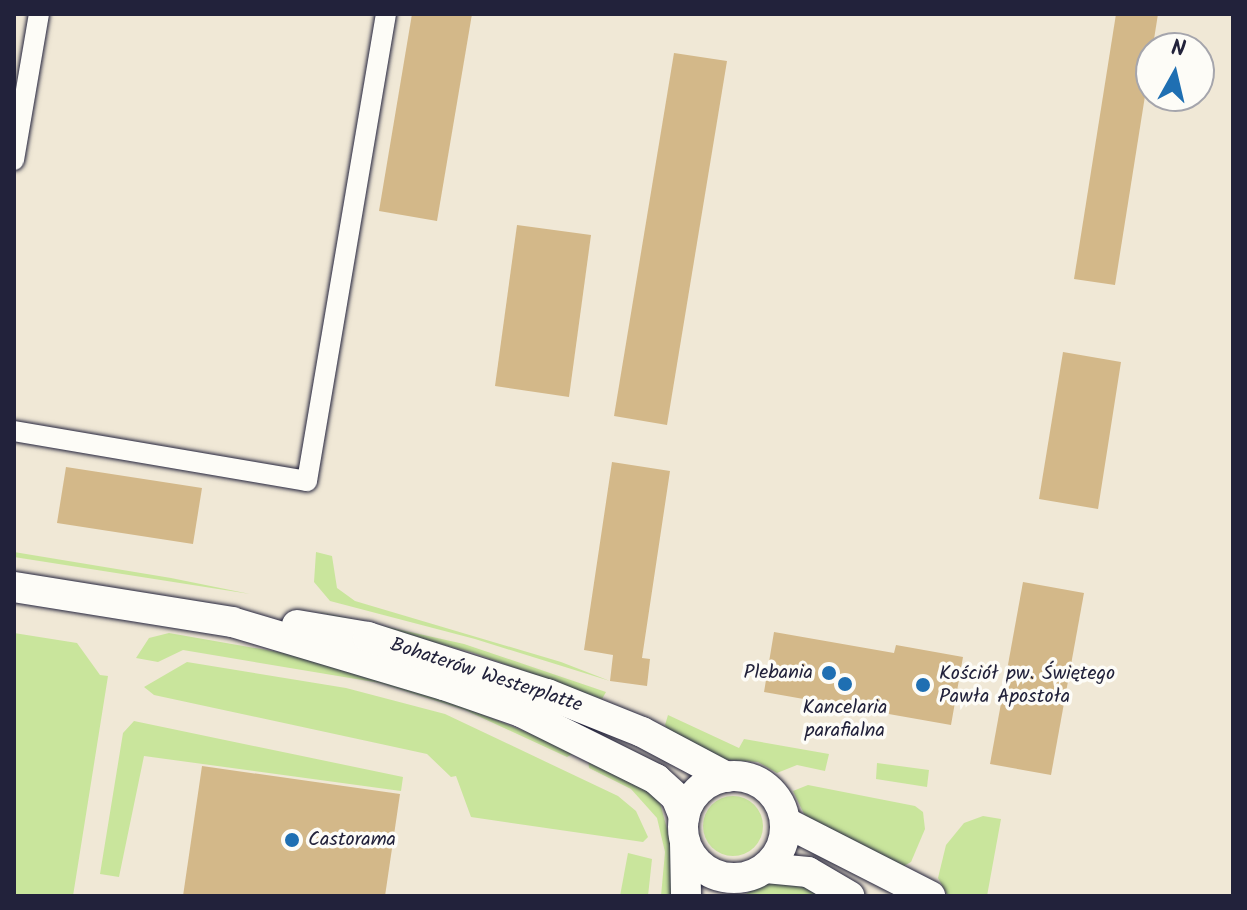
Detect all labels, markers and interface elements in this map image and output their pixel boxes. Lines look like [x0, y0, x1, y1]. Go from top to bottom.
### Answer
text: N [1169, 31, 1187, 68]
north arrow [1135, 32, 1215, 112]
street label: Bohaterów Westerplatte [387, 634, 585, 718]
place label: Plebania [744, 661, 813, 685]
place label: Kościół pw. Świętego Pawła Apostoła [939, 662, 1115, 709]
marker: Plebania [820, 664, 838, 682]
marker: Kancelaria parafialna [836, 675, 854, 693]
marker: Kościół pw. Świętego Pawła Apostoła [914, 676, 932, 694]
place label: Kancelaria parafialna [803, 696, 887, 743]
place label: Castorama [308, 828, 396, 852]
marker: Castorama [283, 831, 301, 849]

